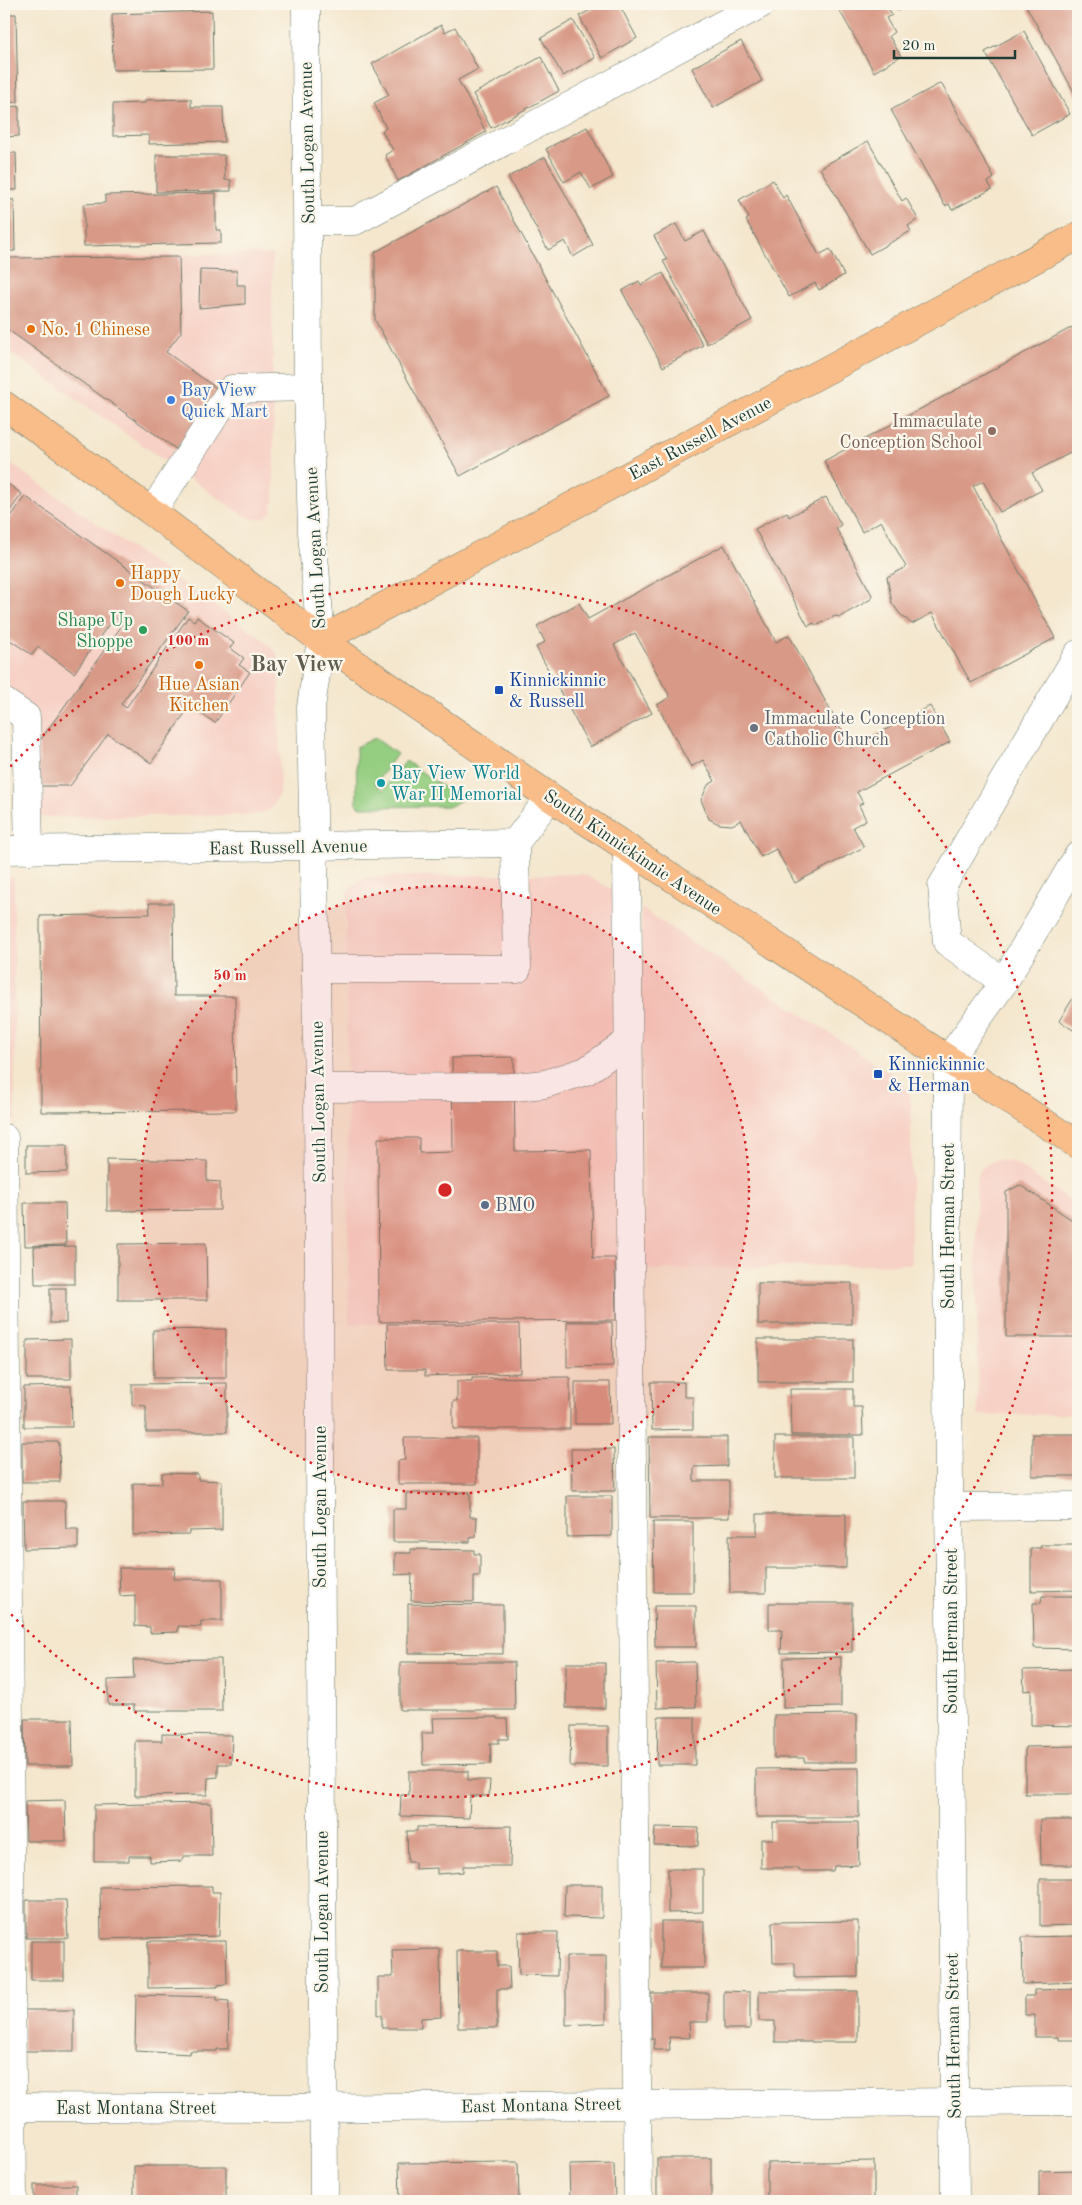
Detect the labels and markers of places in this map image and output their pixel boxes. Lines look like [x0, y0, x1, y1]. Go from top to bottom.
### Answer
place label: No. 1 Chinese [41, 321, 150, 339]
marker: No. 1 Chinese [25, 323, 37, 335]
place label: Bay View Quick Mart [181, 382, 268, 421]
marker: Bay View Quick Mart [165, 394, 177, 406]
place label: Immaculate Conception School [839, 413, 982, 452]
marker: Immaculate Conception School [986, 425, 998, 437]
place label: Happy Dough Lucky [130, 565, 236, 604]
marker: Happy Dough Lucky [114, 577, 126, 589]
place label: Shape Up Shoppe [57, 612, 133, 651]
marker: Shape Up Shoppe [137, 624, 149, 636]
marker: Hue Asian Kitchen [193, 659, 205, 671]
place label: Kinnickinnic & Russell [509, 672, 606, 711]
place label: Hue Asian Kitchen [158, 676, 240, 715]
marker: Kinnickinnic & Russell [493, 684, 505, 696]
place label: Immaculate Conception Catholic Church [764, 710, 946, 749]
marker: Immaculate Conception Catholic Church [748, 722, 760, 734]
place label: Bay View World War II Memorial [391, 765, 522, 804]
marker: Bay View World War II Memorial [375, 777, 387, 789]
place label: Kinnickinnic & Herman [888, 1056, 985, 1095]
marker: Kinnickinnic & Herman [872, 1068, 884, 1080]
centre of rings [436, 1181, 454, 1199]
place label: BMO [495, 1197, 535, 1215]
marker: BMO [479, 1199, 491, 1211]

